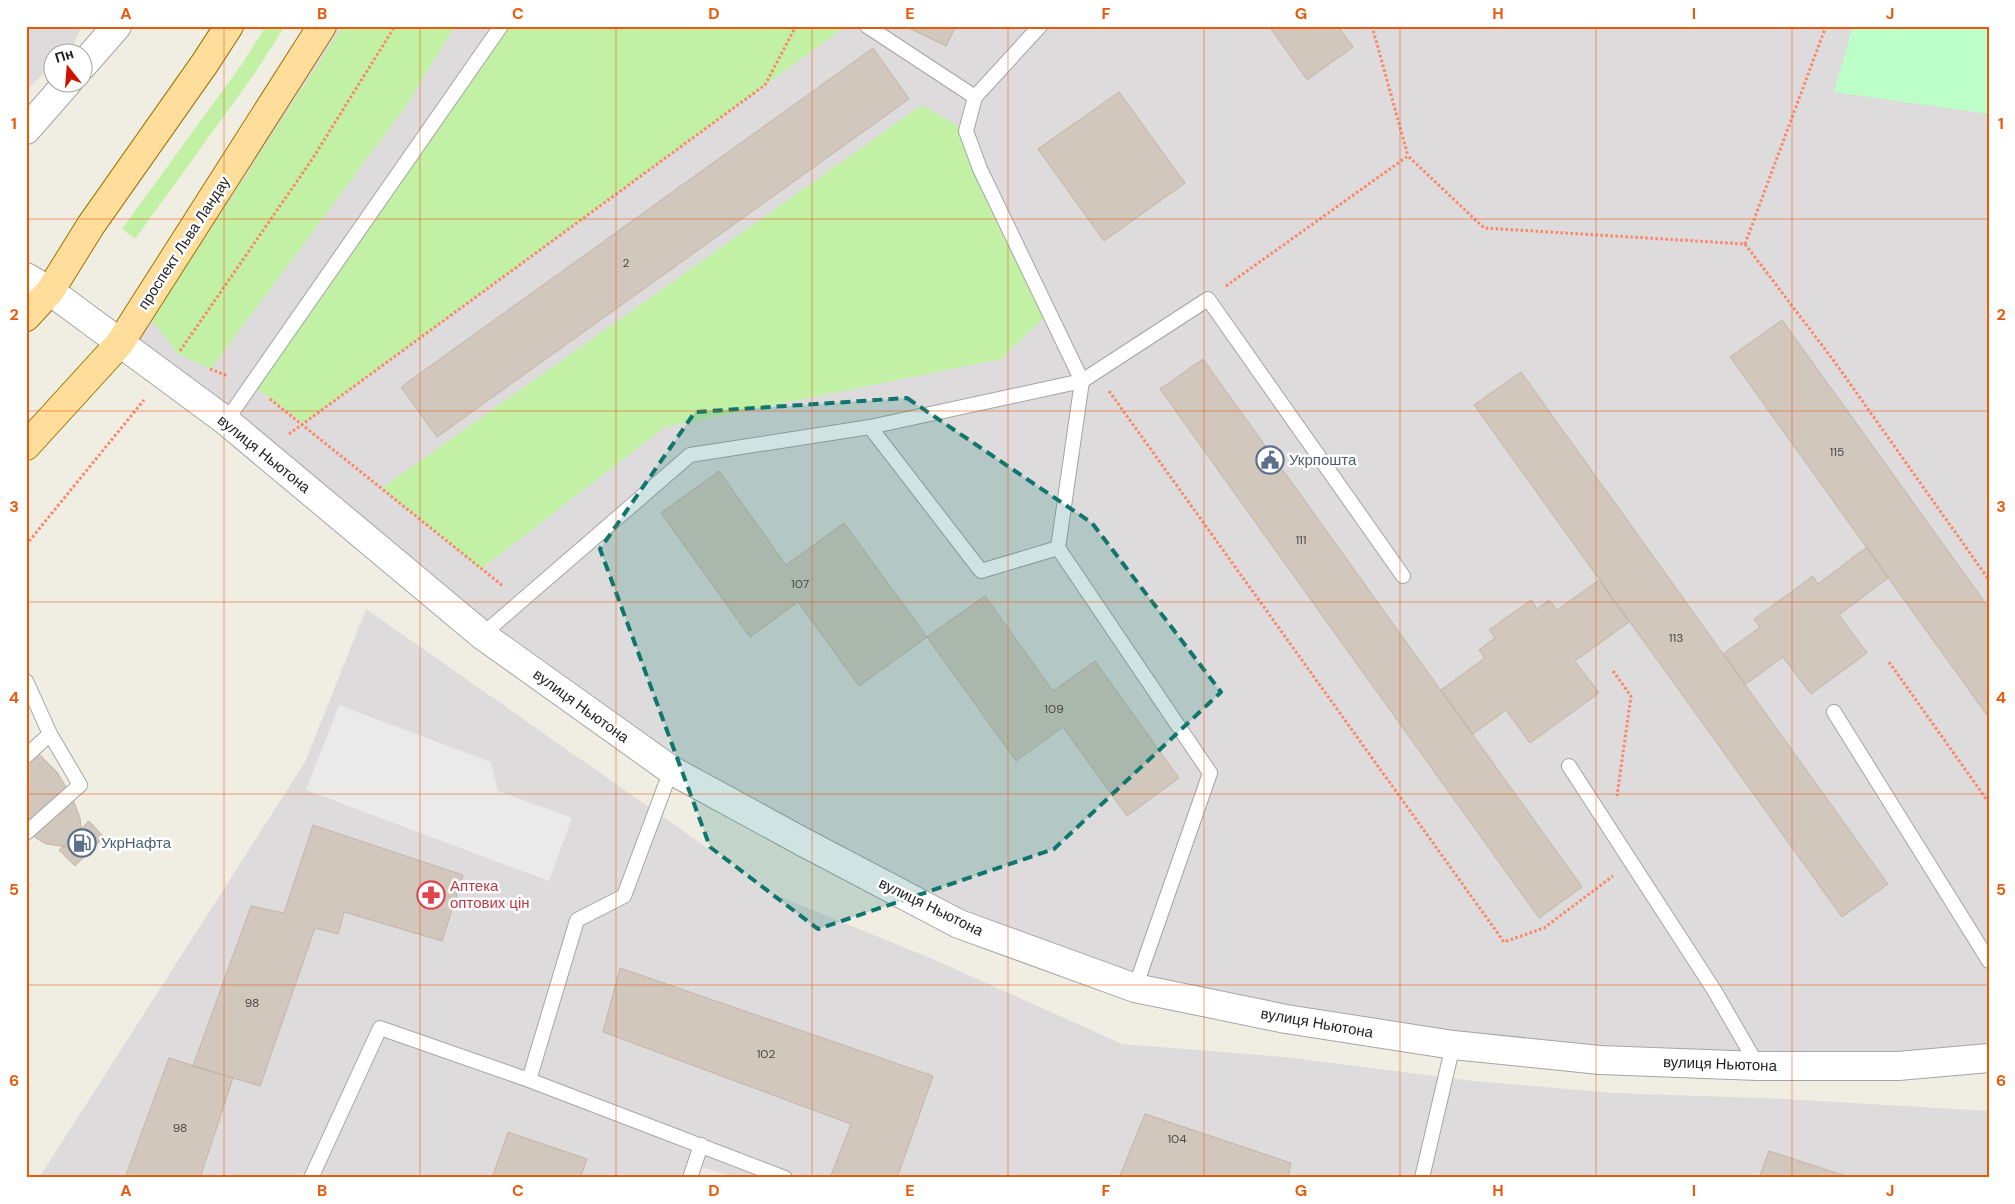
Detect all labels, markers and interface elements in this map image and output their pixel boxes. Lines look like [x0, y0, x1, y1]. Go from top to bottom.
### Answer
text: A [120, 3, 132, 24]
text: B [317, 3, 327, 24]
text: C [512, 3, 524, 24]
text: D [708, 3, 720, 24]
text: E [905, 3, 915, 24]
text: F [1102, 3, 1111, 24]
text: G [1295, 3, 1307, 24]
text: H [1492, 3, 1504, 24]
text: I [1692, 3, 1696, 24]
text: J [1886, 3, 1894, 24]
north arrow [42, 42, 92, 92]
text: Пн [53, 44, 76, 67]
text: 1 [11, 113, 17, 134]
text: 1 [1998, 113, 2004, 134]
street label: проспект Льва Ландау [133, 172, 235, 313]
house number: 2 [623, 255, 630, 271]
text: 2 [9, 304, 19, 325]
text: 2 [1996, 304, 2006, 325]
street label: вулиця Ньютона [213, 410, 315, 498]
house number: 115 [1830, 444, 1844, 460]
public building icon: Укрпошта [1255, 445, 1285, 475]
place label: Укрпошта [1289, 450, 1357, 470]
text: 3 [9, 496, 19, 517]
text: 3 [1996, 496, 2006, 517]
house number: 111 [1295, 532, 1307, 548]
house number: 107 [791, 576, 809, 592]
house number: 113 [1669, 630, 1683, 646]
street label: вулиця Ньютона [529, 664, 633, 748]
text: 4 [9, 687, 19, 708]
text: 4 [1996, 687, 2006, 708]
house number: 109 [1044, 701, 1064, 717]
fuel station icon: УкрНафта [67, 828, 97, 858]
place label: УкрНафта [101, 833, 172, 853]
street label: вулиця Ньютона [875, 873, 987, 941]
place label: Аптека оптових цін [450, 876, 530, 913]
text: 5 [9, 879, 19, 900]
text: 5 [1996, 879, 2006, 900]
pharmacy icon: Аптека оптових цін [416, 880, 446, 910]
house number: 98 [245, 995, 259, 1011]
street label: вулиця Ньютона [1259, 1003, 1375, 1043]
house number: 102 [757, 1046, 775, 1062]
street label: вулиця Ньютона [1663, 1052, 1778, 1076]
text: 6 [9, 1070, 19, 1091]
text: 6 [1996, 1070, 2006, 1091]
house number: 98 [173, 1120, 187, 1136]
house number: 104 [1167, 1131, 1187, 1147]
text: A [120, 1180, 132, 1201]
text: B [317, 1180, 327, 1201]
text: C [512, 1180, 524, 1201]
text: D [708, 1180, 720, 1201]
text: E [905, 1180, 915, 1201]
text: F [1102, 1180, 1111, 1201]
text: G [1295, 1180, 1307, 1201]
text: H [1492, 1180, 1504, 1201]
text: I [1692, 1180, 1696, 1201]
text: J [1886, 1180, 1894, 1201]

